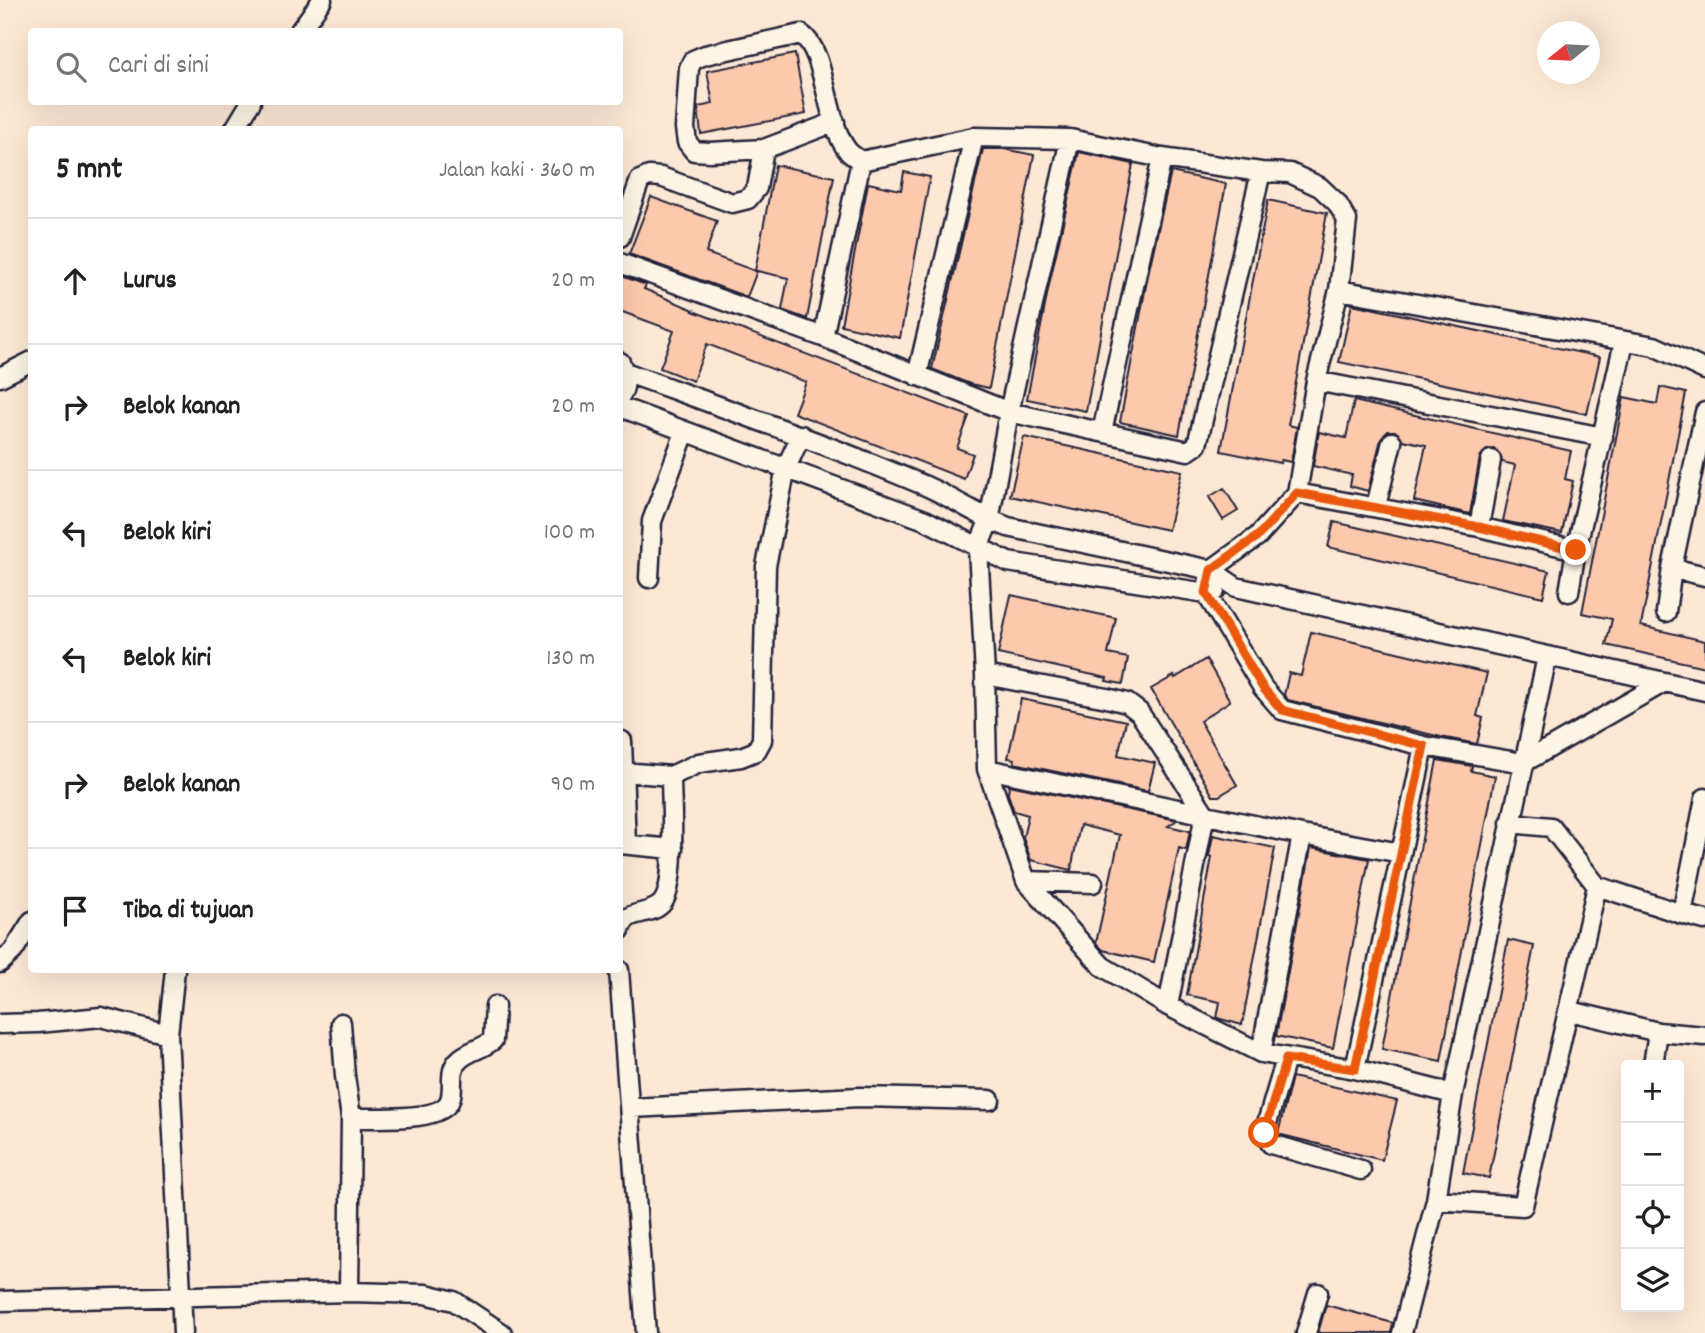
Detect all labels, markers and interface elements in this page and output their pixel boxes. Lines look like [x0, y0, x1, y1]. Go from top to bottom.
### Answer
north arrow [1537, 21, 1600, 84]
search box [28, 28, 623, 105]
icon: search [52, 48, 90, 86]
text: Cari di sini [108, 48, 209, 85]
text: 5 mnt [56, 150, 122, 193]
text: Jalan kaki · 360 m [439, 155, 595, 188]
icon: ahead [56, 262, 94, 300]
text: Lurus [123, 263, 177, 300]
text: 20 m [551, 265, 595, 298]
icon: right [56, 388, 94, 426]
text: Belok kanan [123, 389, 240, 426]
text: 20 m [551, 391, 595, 424]
icon: left [56, 514, 94, 552]
text: Belok kiri [123, 515, 211, 552]
text: 100 m [544, 517, 595, 550]
route end [1560, 534, 1591, 565]
icon: left [56, 640, 94, 678]
text: Belok kiri [123, 641, 211, 678]
text: 130 m [546, 643, 595, 676]
icon: right [56, 766, 94, 804]
text: Belok kanan [123, 767, 240, 804]
text: 90 m [551, 769, 595, 802]
icon: arrive [56, 892, 94, 930]
text: Tiba di tujuan [123, 893, 254, 930]
map controls [1621, 1060, 1684, 1312]
button: + [1621, 1060, 1684, 1123]
route start [1248, 1117, 1279, 1148]
button: − [1621, 1123, 1684, 1186]
button: locate [1621, 1186, 1684, 1249]
button: layers [1621, 1249, 1684, 1312]

